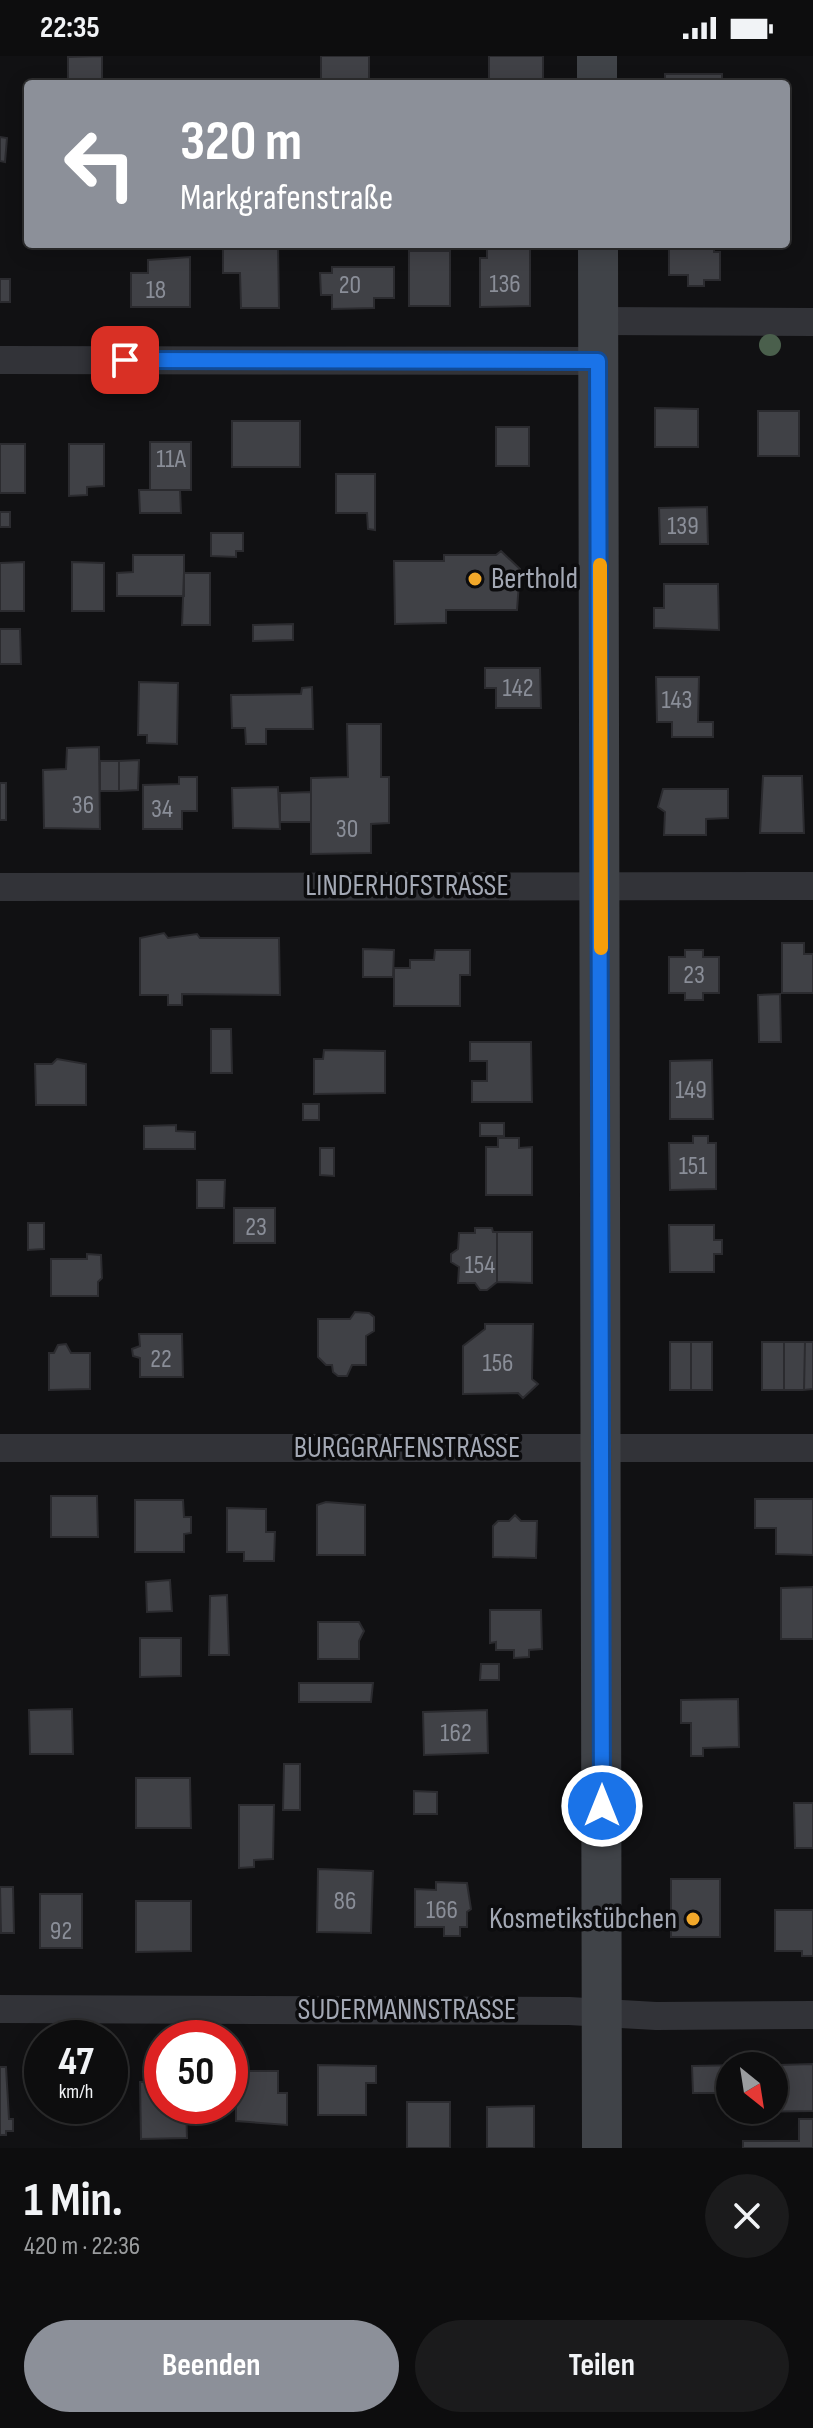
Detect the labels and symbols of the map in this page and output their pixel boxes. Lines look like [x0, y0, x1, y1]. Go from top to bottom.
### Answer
house number: 136 [489, 269, 521, 300]
house number: 20 [339, 270, 361, 301]
house number: 18 [146, 275, 166, 306]
pin [91, 326, 159, 394]
house number: 11A [156, 444, 187, 475]
house number: 139 [667, 511, 699, 542]
place label: Berthold [491, 561, 578, 597]
marker: Berthold [466, 570, 484, 588]
house number: 142 [503, 673, 533, 704]
house number: 143 [662, 685, 692, 716]
house number: 36 [72, 790, 94, 821]
house number: 34 [151, 794, 173, 825]
house number: 30 [336, 814, 358, 845]
street label: LINDERHOFSTRASSE [305, 868, 509, 904]
house number: 23 [683, 960, 705, 991]
house number: 149 [675, 1075, 707, 1106]
house number: 151 [679, 1151, 707, 1182]
house number: 23 [245, 1212, 267, 1243]
house number: 154 [465, 1250, 495, 1281]
house number: 22 [150, 1344, 172, 1375]
house number: 156 [483, 1348, 513, 1379]
street label: BURGGRAFENSTRASSE [294, 1430, 520, 1466]
house number: 162 [440, 1718, 472, 1749]
position arrow [560, 1764, 644, 1848]
house number: 86 [334, 1886, 356, 1917]
house number: 166 [426, 1895, 458, 1926]
place label: Kosmetikstübchen [489, 1901, 677, 1937]
marker: Kosmetikstübchen [684, 1910, 702, 1928]
house number: 92 [50, 1916, 72, 1947]
street label: SUDERMANNSTRASSE [298, 1992, 516, 2028]
speed limit sign: 50 [144, 2020, 248, 2124]
north arrow [716, 2052, 788, 2124]

